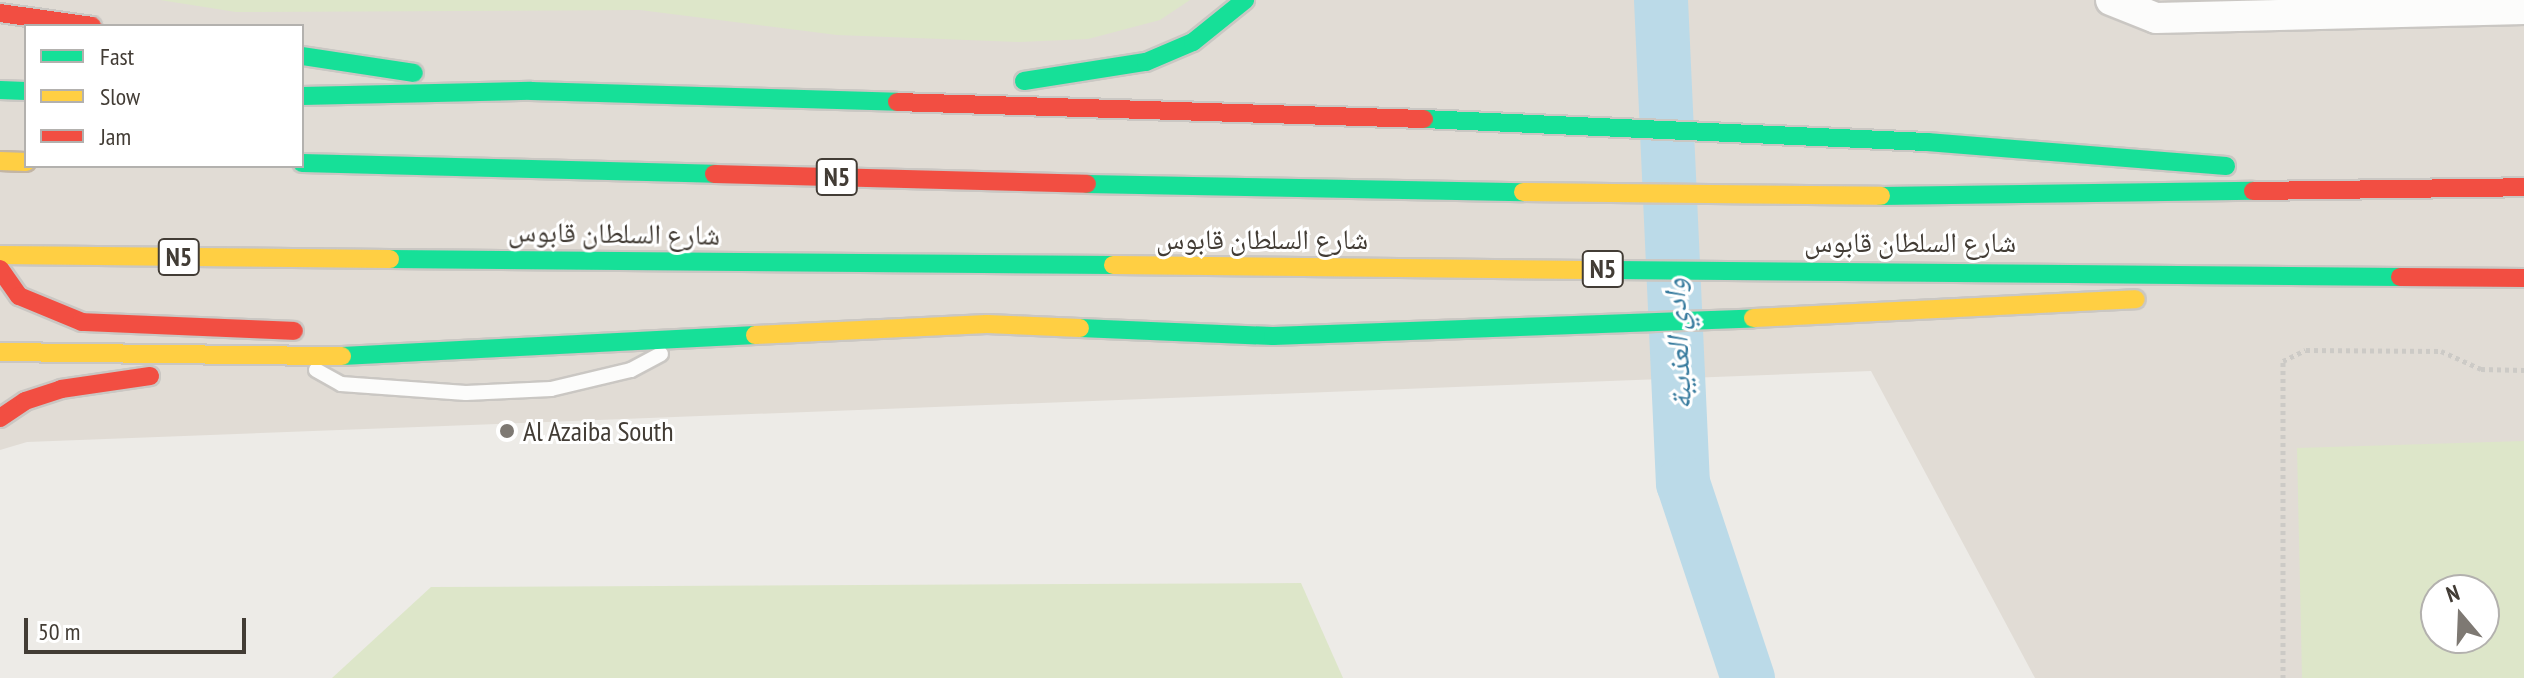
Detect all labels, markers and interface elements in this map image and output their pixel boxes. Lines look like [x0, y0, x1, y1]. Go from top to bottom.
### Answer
legend [24, 24, 304, 168]
text: Fast [100, 41, 134, 72]
text: Slow [100, 81, 140, 112]
text: Jam [100, 121, 131, 152]
road number: N5 [815, 155, 859, 199]
street label: شارع السلطان قابوس [508, 214, 720, 252]
street label: شارع السلطان قابوس [1156, 222, 1368, 256]
street label: شارع السلطان قابوس [1804, 225, 2016, 259]
road number: N5 [157, 235, 201, 279]
road number: N5 [1581, 247, 1625, 291]
water label: وادي العذيبة [1656, 278, 1698, 410]
place label: Al Azaiba South [523, 414, 674, 448]
marker: Al Azaiba South [498, 422, 516, 440]
north arrow [2420, 574, 2500, 654]
text: N [2443, 578, 2463, 608]
scale bar [28, 602, 250, 652]
text: 50 m [38, 616, 80, 647]

